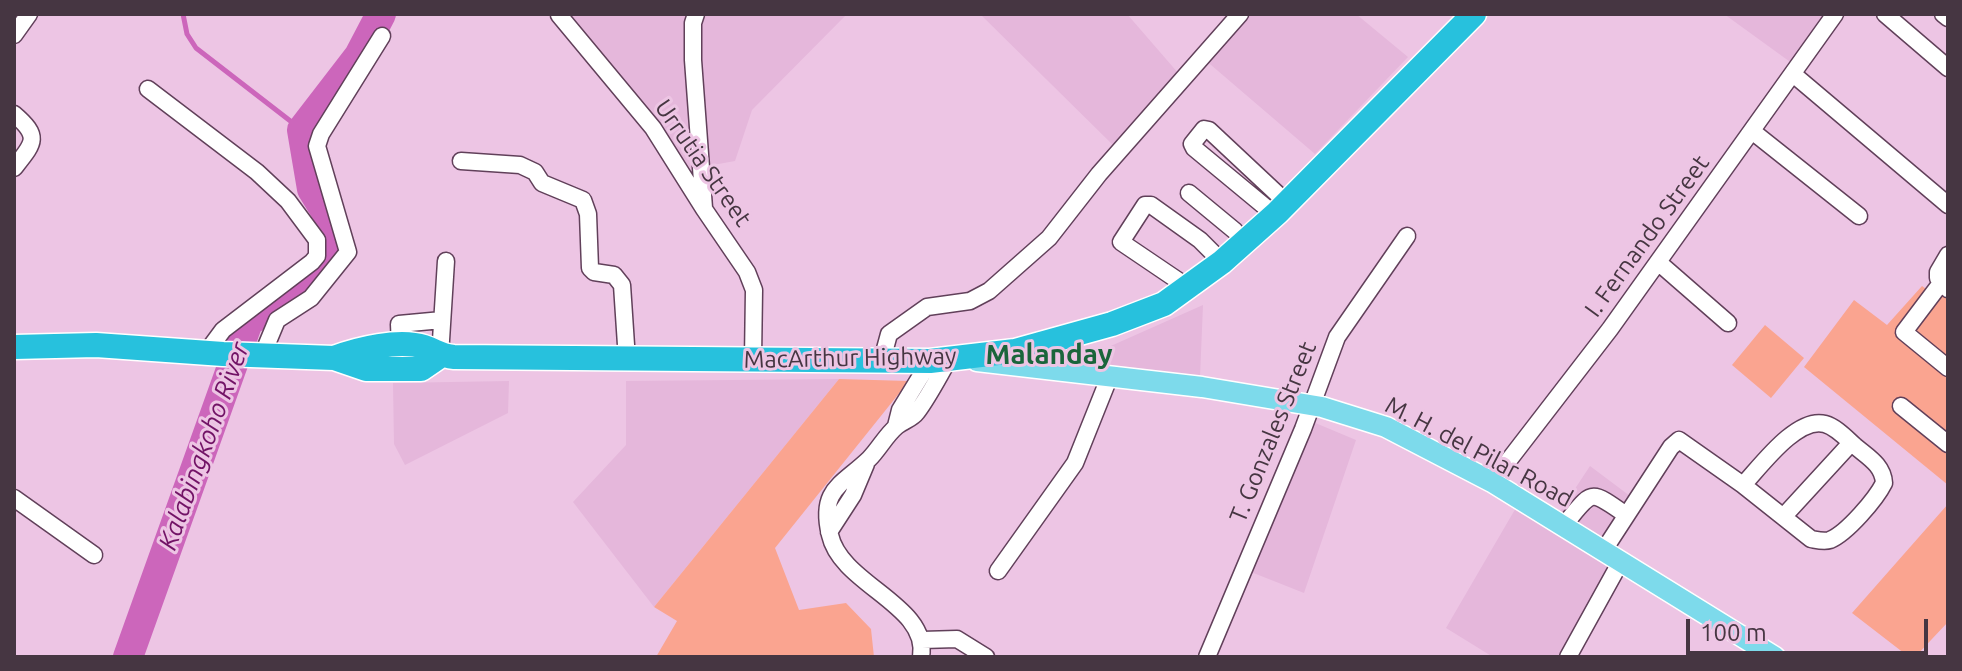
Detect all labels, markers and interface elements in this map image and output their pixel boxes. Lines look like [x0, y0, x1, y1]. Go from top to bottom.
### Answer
street label: Urrutia Street [649, 94, 757, 232]
street label: I. Fernando Street [1579, 150, 1715, 322]
street label: T. Gonzales Street [1224, 337, 1322, 527]
water label: Kalabingkoho River [152, 338, 256, 554]
district label: Malanday [985, 338, 1113, 372]
street label: MacArthur Highway [743, 342, 957, 374]
street label: M. H. del Pilar Road [1380, 390, 1578, 514]
scale bar [1690, 603, 1932, 653]
text: 100 m [1700, 619, 1767, 646]

